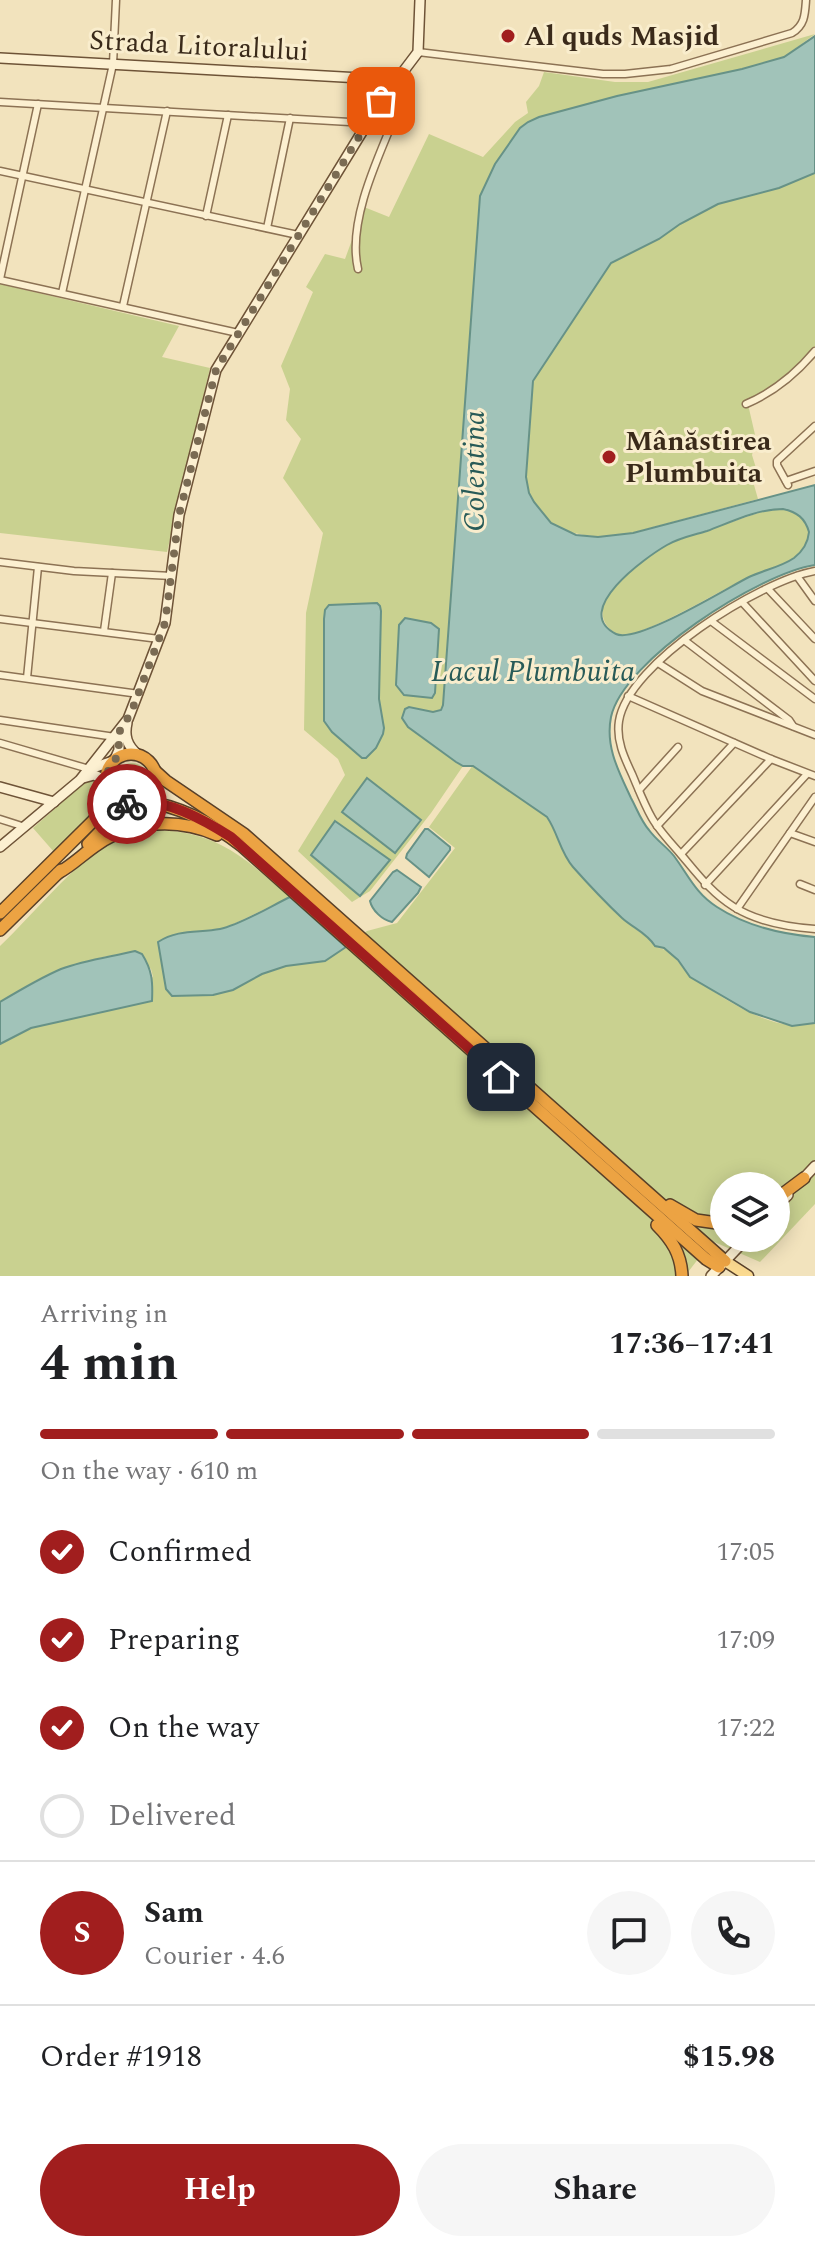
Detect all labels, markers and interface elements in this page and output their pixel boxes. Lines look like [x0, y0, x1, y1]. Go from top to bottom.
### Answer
place label: Al quds Masjid [524, 15, 719, 58]
street label: Strada Litoralului [88, 19, 310, 73]
marker: Al quds Masjid [499, 27, 517, 45]
pin [347, 67, 415, 135]
icon: bag [359, 79, 403, 123]
water label: Colentina [452, 410, 498, 532]
place label: Mânăstirea Plumbuita [625, 420, 772, 495]
marker: Mânăstirea Plumbuita [600, 448, 618, 466]
water label: Lacul Plumbuita [431, 649, 635, 695]
courier [87, 764, 167, 844]
icon: bike [105, 782, 149, 826]
pin [467, 1043, 535, 1111]
icon: home [479, 1055, 523, 1099]
map controls [710, 1172, 790, 1252]
button: layers [710, 1172, 790, 1252]
text: Arriving in [40, 1294, 168, 1334]
text: 17:36–17:41 [609, 1321, 775, 1367]
text: 4 min [40, 1324, 178, 1403]
text: On the way · 610 m [40, 1451, 258, 1491]
text: Confirmed [108, 1529, 252, 1575]
icon: check [40, 1530, 84, 1574]
text: 17:05 [716, 1532, 775, 1572]
text: Preparing [108, 1617, 240, 1663]
icon: check [40, 1618, 84, 1662]
text: 17:09 [716, 1620, 775, 1660]
text: On the way [108, 1705, 259, 1751]
icon: check [40, 1706, 84, 1750]
text: 17:22 [716, 1708, 775, 1748]
text: Delivered [108, 1793, 236, 1839]
text: Sam [144, 1890, 204, 1936]
button: chat [587, 1891, 671, 1975]
button: phone [691, 1891, 775, 1975]
text: S [73, 1910, 91, 1956]
text: Courier · 4.6 [144, 1936, 285, 1976]
text: Order #1918 [40, 2034, 202, 2080]
text: $15.98 [683, 2034, 775, 2080]
button: Help [40, 2144, 400, 2236]
button: Share [416, 2144, 775, 2236]

